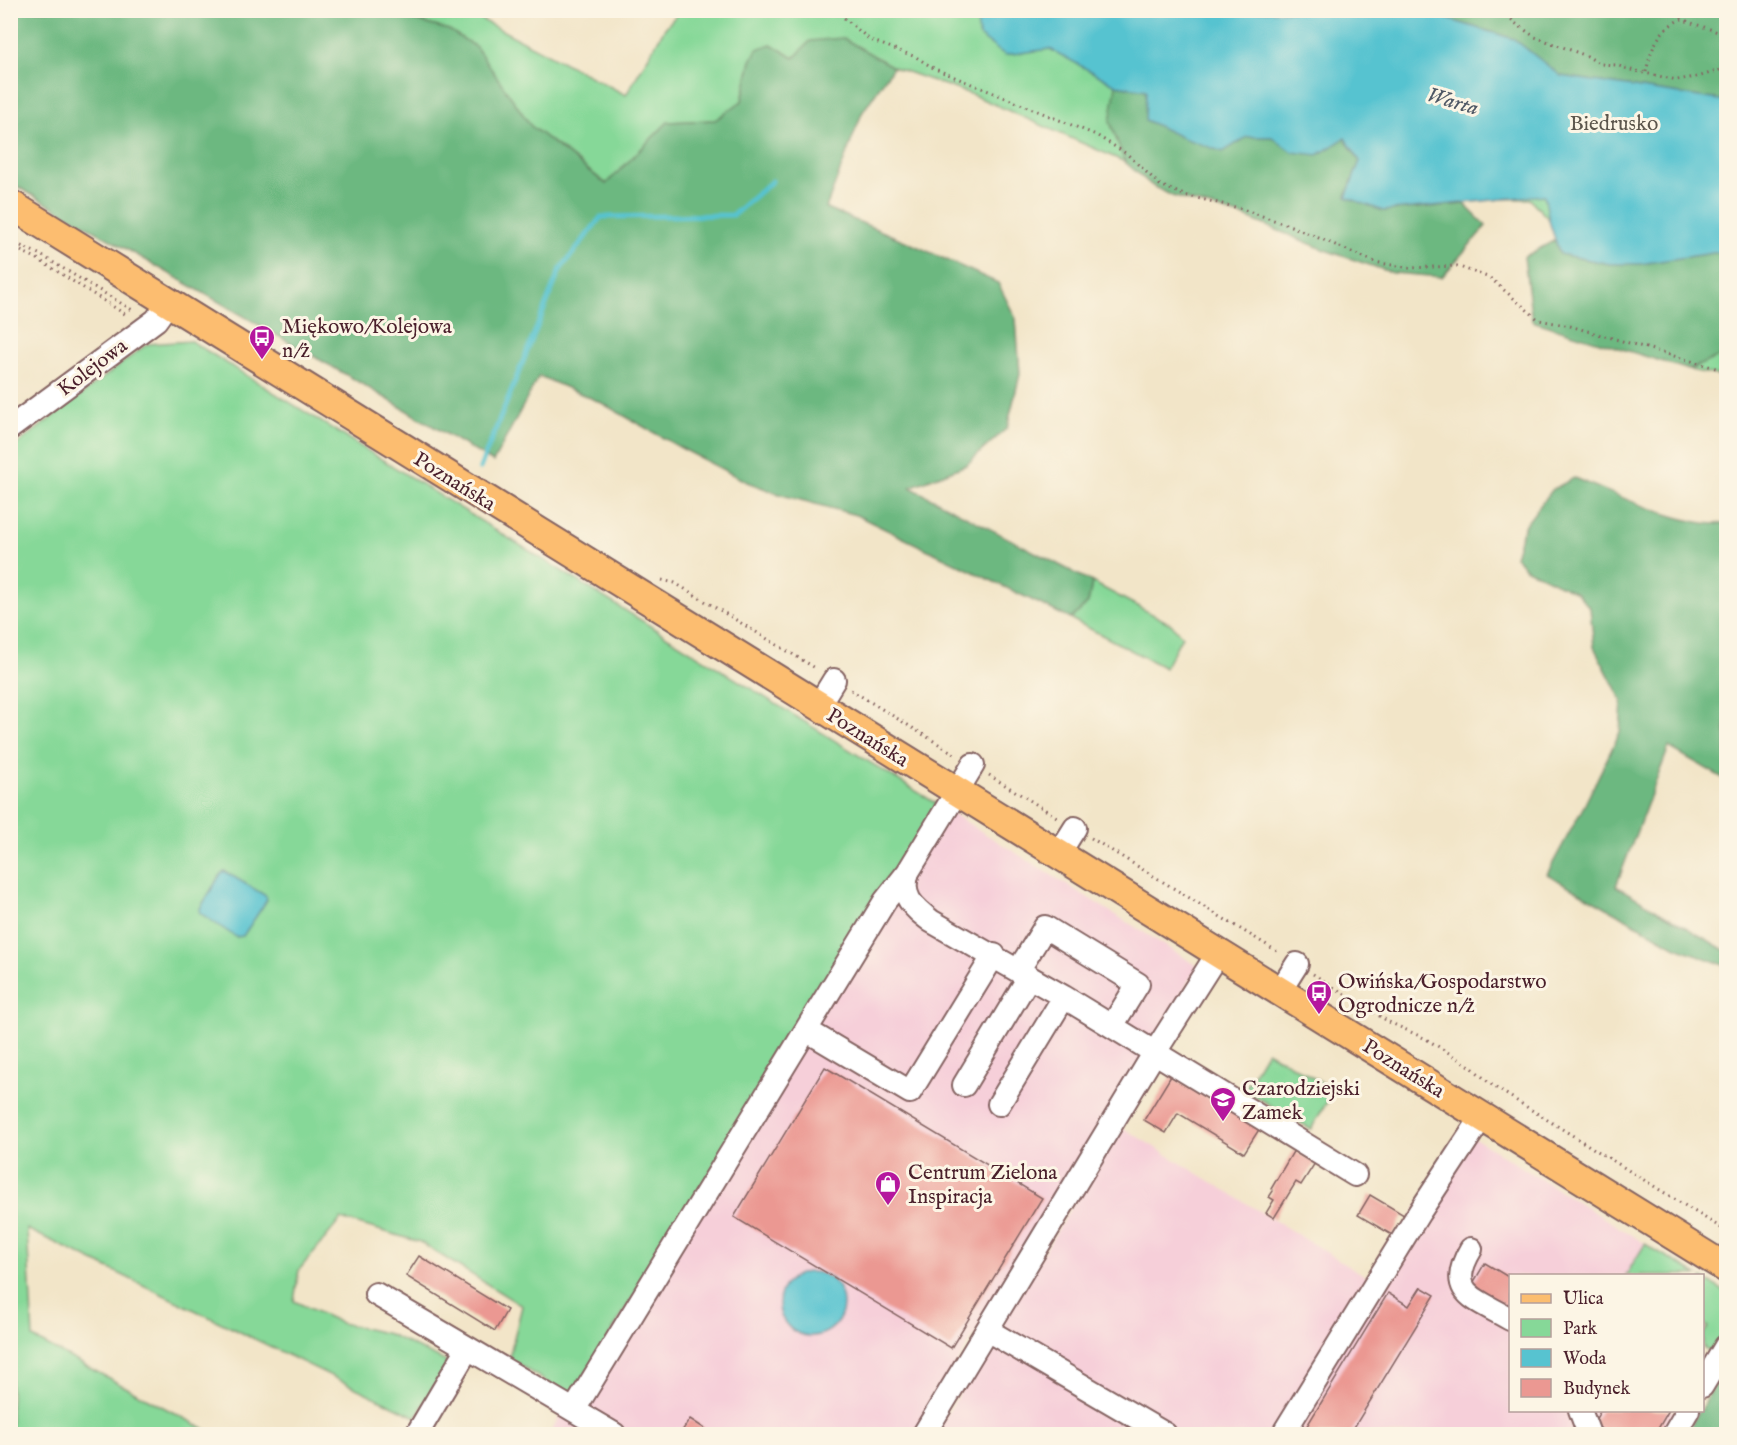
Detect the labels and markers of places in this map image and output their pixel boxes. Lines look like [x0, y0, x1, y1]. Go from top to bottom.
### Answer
place label: Miękowo/Kolejowa n/ż [282, 314, 453, 365]
bus stop icon: Miękowo/Kolejowa n/ż [247, 323, 277, 361]
place label: Owińska/Gospodarstwo Ogrodnicze n/ż [1338, 969, 1547, 1020]
bus stop icon: Owińska/Gospodarstwo Ogrodnicze n/ż [1304, 978, 1334, 1016]
place label: Czarodziejski Zamek [1242, 1076, 1360, 1127]
school or university icon: Czarodziejski Zamek [1208, 1085, 1238, 1123]
place label: Centrum Zielona Inspiracja [908, 1160, 1058, 1211]
shop icon: Centrum Zielona Inspiracja [873, 1169, 903, 1207]

